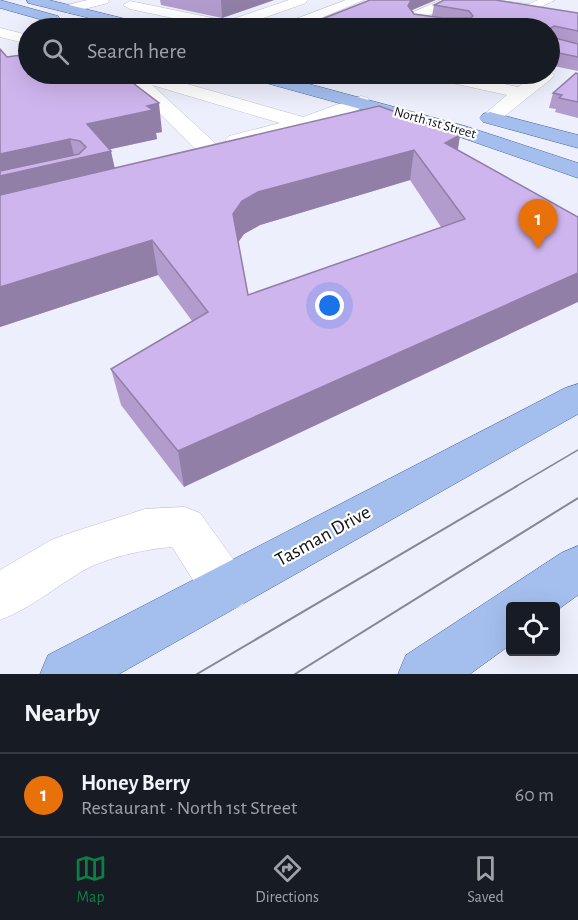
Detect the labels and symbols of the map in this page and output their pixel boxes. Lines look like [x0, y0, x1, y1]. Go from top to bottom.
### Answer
street label: North 1st Street [393, 105, 478, 141]
pin: 1 [518, 200, 558, 249]
your location [315, 291, 344, 320]
street label: Tasman Drive [272, 502, 374, 570]

